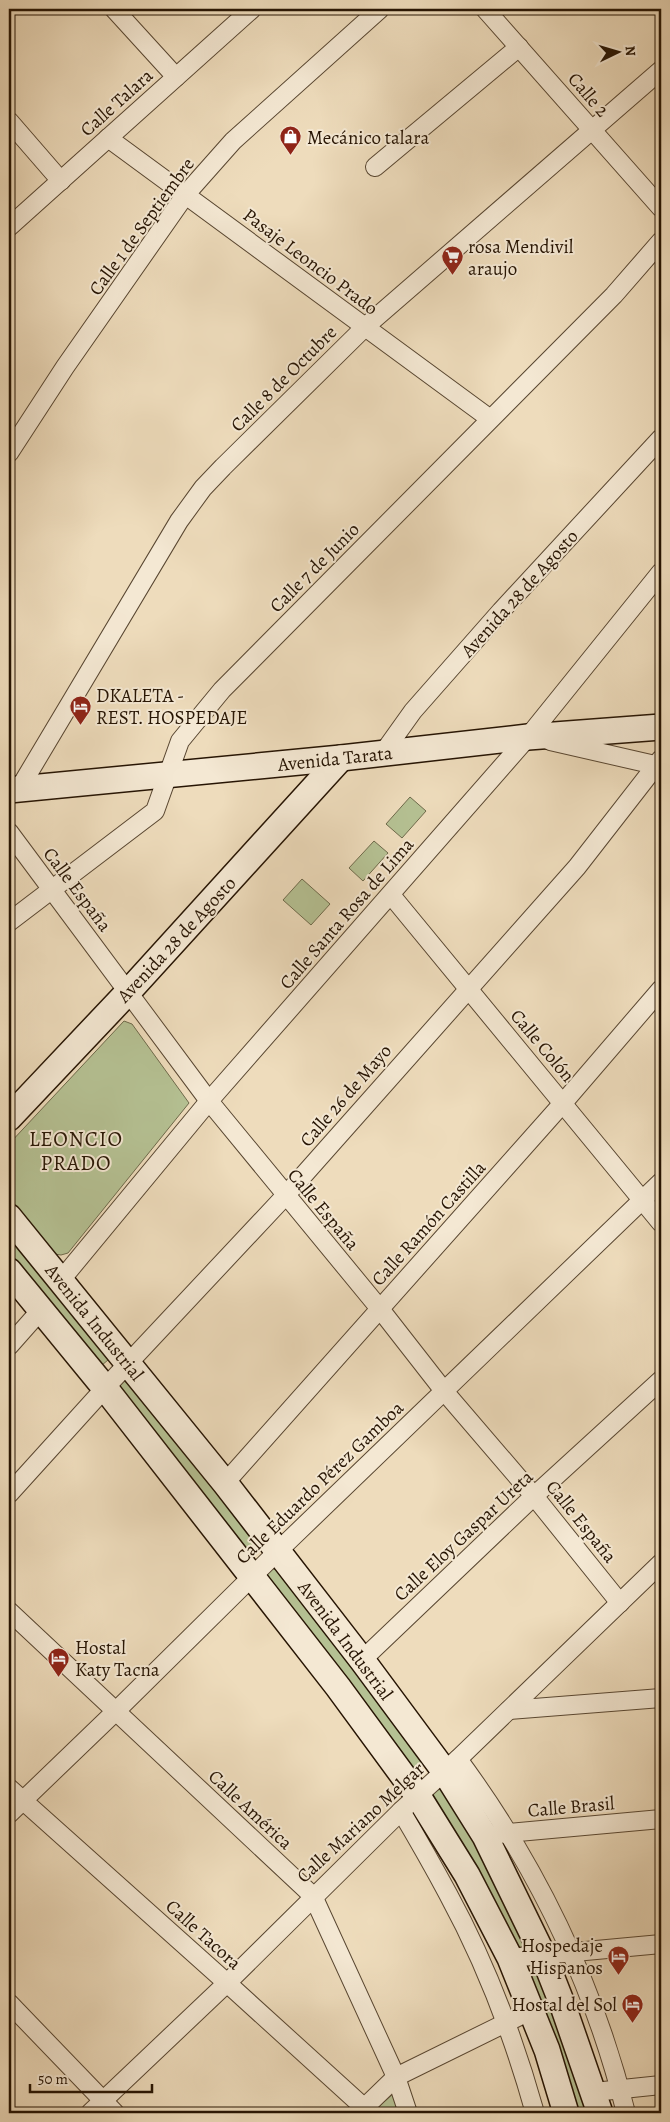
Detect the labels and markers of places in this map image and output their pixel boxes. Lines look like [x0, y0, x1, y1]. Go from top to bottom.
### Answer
shop icon: Mecánico talara [279, 125, 303, 156]
place label: Mecánico talara [307, 125, 429, 151]
place label: rosa Mendivil araujo [468, 234, 574, 282]
supermarket icon: rosa Mendivil araujo [440, 245, 464, 276]
place label: DKALETA - REST. HOSPEDAJE [96, 683, 247, 731]
hotel icon: DKALETA - REST. HOSPEDAJE [68, 694, 92, 725]
place label: Hostal Katy Tacna [75, 1635, 160, 1683]
hotel icon: Hostal Katy Tacna [47, 1646, 71, 1677]
place label: Hospedaje Hispanos [521, 1933, 603, 1981]
hotel icon: Hospedaje Hispanos [607, 1944, 631, 1975]
place label: Hostal del Sol [512, 1992, 617, 2018]
hotel icon: Hostal del Sol [621, 1992, 645, 2023]

